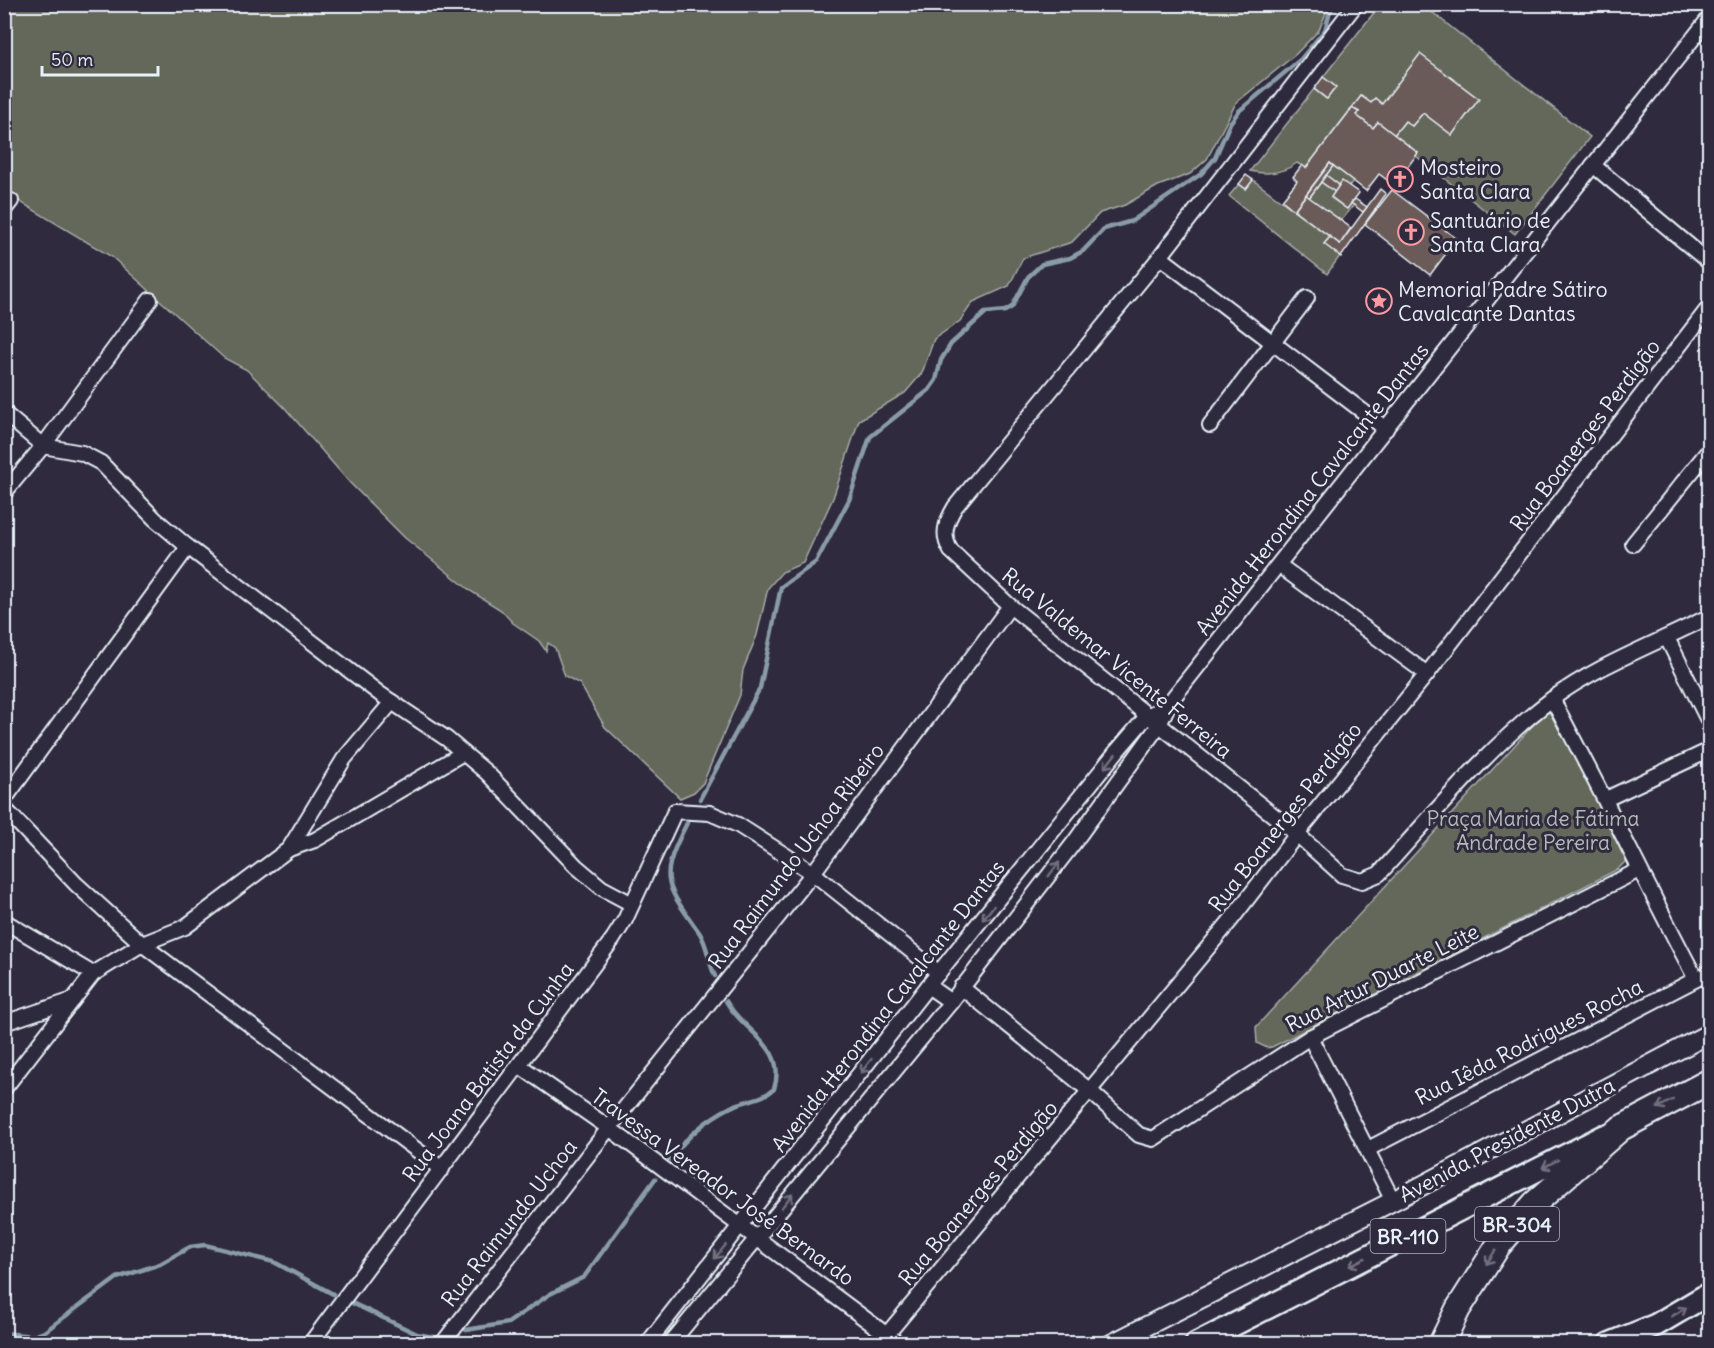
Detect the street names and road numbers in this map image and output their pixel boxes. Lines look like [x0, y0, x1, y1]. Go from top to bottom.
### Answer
street label: Rua Boanerges Perdigão [1504, 334, 1666, 536]
street label: Avenida Herondina Cavalcante Dantas [1189, 338, 1435, 640]
street label: Rua Valdemar Vicente Ferreira [996, 562, 1238, 764]
street label: Rua Boanerges Perdigão [1203, 717, 1367, 917]
street label: Rua Raimundo Uchoa Ribeiro [702, 738, 890, 974]
street label: Avenida Herondina Cavalcante Dantas [765, 855, 1011, 1157]
street label: Rua Artur Duarte Leite [1281, 918, 1483, 1038]
street label: Rua Joana Batista da Cunha [396, 957, 580, 1187]
street label: Rua Iêda Rodrigues Rocha [1411, 973, 1647, 1111]
street label: Avenida Presidente Dutra [1395, 1072, 1619, 1208]
street label: Travessa Vereador José Bernardo [586, 1082, 860, 1292]
street label: Rua Boanerges Perdigão [893, 1095, 1063, 1291]
street label: Rua Raimundo Uchoa [435, 1134, 583, 1312]
road number: BR-304 [1475, 1207, 1559, 1241]
road number: BR-110 [1370, 1219, 1446, 1253]

